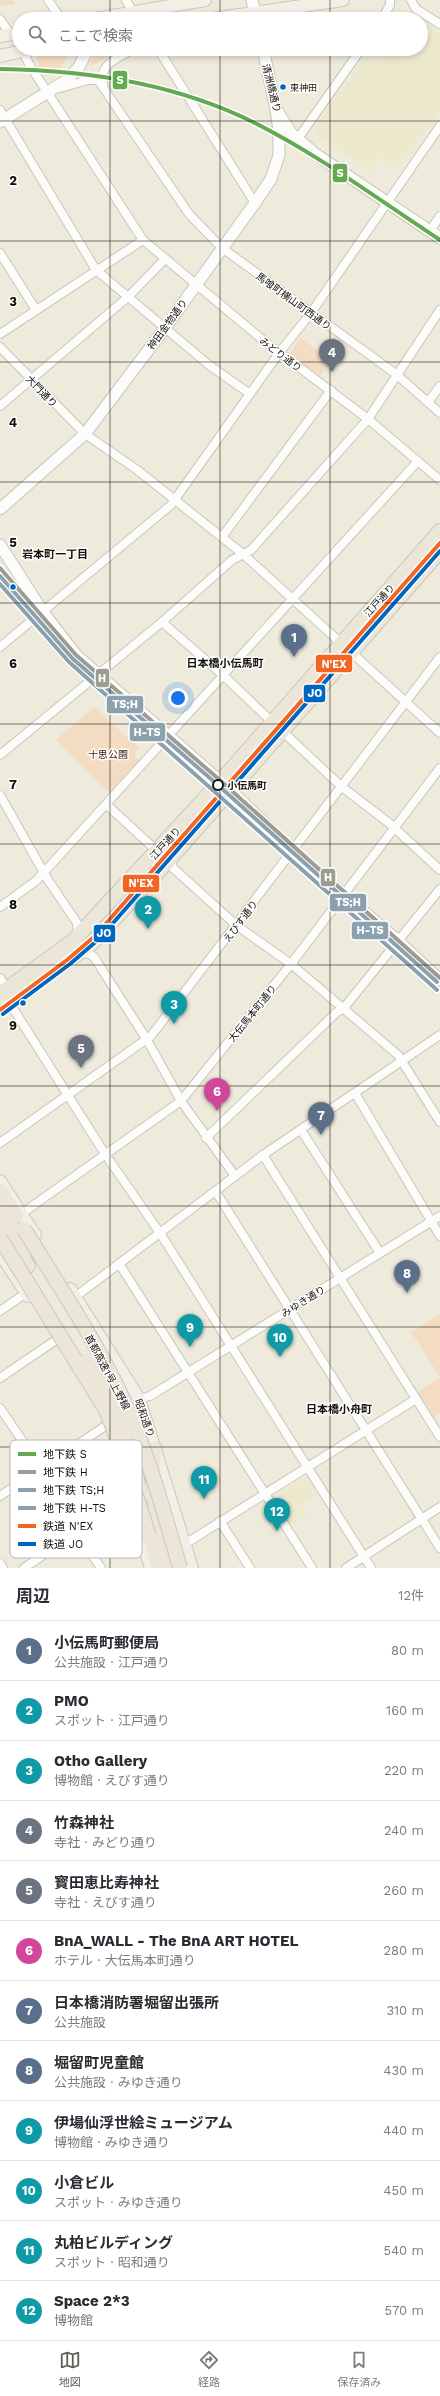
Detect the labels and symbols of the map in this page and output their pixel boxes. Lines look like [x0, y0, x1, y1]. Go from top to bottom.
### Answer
street label: 清洲橋通り [260, 63, 283, 114]
line badge: S [112, 70, 128, 90]
text: S [116, 74, 124, 87]
marker: 東神田 [278, 82, 288, 92]
place label: 東神田 [290, 83, 317, 93]
line badge: S [332, 163, 348, 183]
text: S [336, 167, 344, 180]
text: 2 [9, 173, 17, 188]
street label: 馬喰町横山町西通り [254, 271, 333, 332]
text: 3 [9, 294, 17, 309]
street label: 神田金物通り [145, 297, 189, 352]
street label: みどり通り [257, 335, 304, 374]
pin: 4 [319, 339, 345, 372]
street label: 大門通り [24, 373, 59, 410]
text: 4 [9, 415, 18, 430]
text: 5 [9, 535, 17, 550]
district label: 岩本町一丁目 [22, 548, 88, 561]
unlabelled marker [8, 582, 18, 592]
street label: 江戸通り [362, 582, 397, 619]
pin: 1 [281, 624, 307, 657]
line badge: N'EX [315, 654, 353, 673]
text: 6 [9, 656, 17, 671]
district label: 日本橋小伝馬町 [187, 657, 264, 670]
text: N'EX [321, 658, 347, 671]
line badge: H [95, 668, 110, 688]
text: H [98, 672, 106, 685]
line badge: JO [303, 684, 326, 703]
text: JO [308, 687, 322, 700]
your location [168, 688, 188, 708]
line badge: TS;H [106, 695, 144, 714]
text: TS;H [112, 698, 138, 711]
line badge: H-TS [129, 722, 166, 742]
text: H-TS [133, 726, 161, 739]
park label: 十思公園 [88, 749, 128, 760]
text: 7 [9, 777, 17, 792]
marker: 小伝馬町 [212, 779, 224, 791]
place label: 小伝馬町 [227, 780, 267, 791]
street label: 江戸通り [148, 825, 183, 862]
line badge: H [320, 868, 336, 887]
text: H [324, 871, 332, 884]
line badge: N'EX [122, 874, 160, 893]
text: N'EX [128, 877, 154, 890]
line badge: TS;H [329, 893, 367, 912]
pin: 2 [135, 896, 161, 929]
text: TS;H [335, 896, 361, 909]
text: 8 [9, 897, 17, 912]
street label: えびす通り [221, 898, 260, 945]
line badge: H-TS [351, 921, 389, 940]
line badge: JO [93, 924, 116, 943]
text: H-TS [356, 924, 384, 937]
text: JO [97, 927, 111, 940]
street label: 大伝馬本町通り [226, 983, 279, 1044]
pin: 3 [161, 991, 187, 1024]
unlabelled marker [18, 998, 28, 1008]
text: 9 [9, 1018, 17, 1033]
pin: 5 [68, 1035, 94, 1068]
pin: 6 [204, 1078, 230, 1111]
pin: 7 [308, 1102, 334, 1135]
pin: 8 [394, 1260, 420, 1293]
street label: みゆき通り [279, 1284, 327, 1319]
pin: 9 [177, 1314, 203, 1347]
pin: 10 [267, 1324, 293, 1357]
street label: 首都高速1号上野線 [83, 1333, 132, 1412]
street label: 昭和通り [133, 1397, 157, 1439]
district label: 日本橋小舟町 [306, 1403, 372, 1416]
legend [10, 1440, 142, 1558]
text: 地下鉄 S [43, 1448, 87, 1461]
text: 地下鉄 H [43, 1466, 88, 1479]
pin: 11 [191, 1466, 217, 1499]
text: 地下鉄 TS;H [43, 1484, 104, 1497]
pin: 12 [264, 1498, 290, 1531]
text: 地下鉄 H-TS [43, 1502, 106, 1515]
text: 鉄道 N'EX [43, 1520, 93, 1533]
text: 鉄道 JO [43, 1538, 83, 1551]

